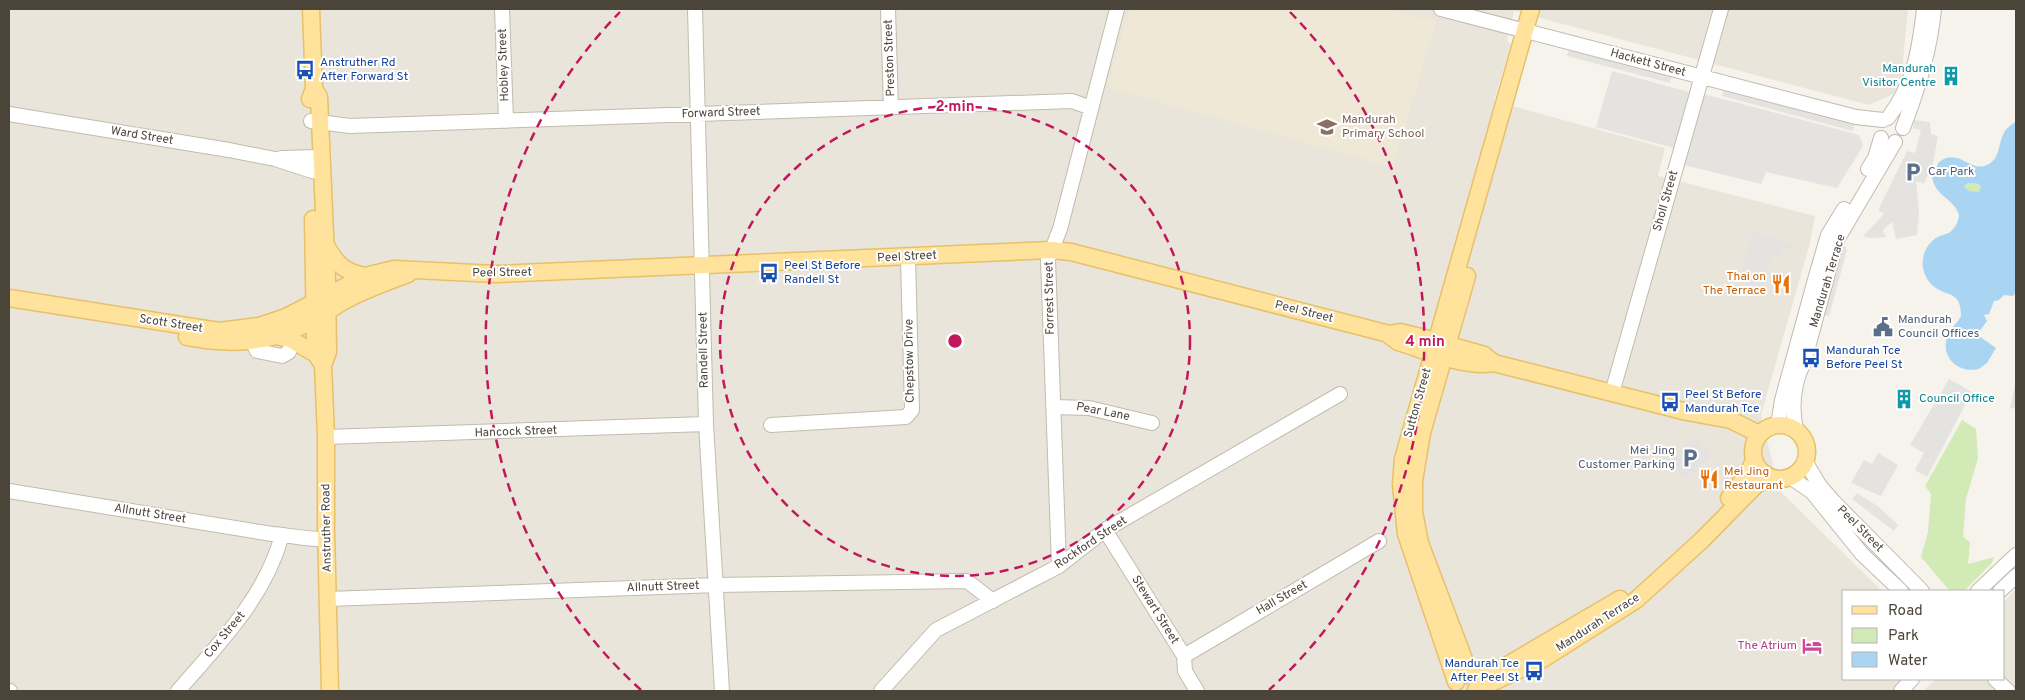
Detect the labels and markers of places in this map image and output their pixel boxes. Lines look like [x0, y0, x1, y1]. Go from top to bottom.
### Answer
place label: Anstruther Rd After Forward St [320, 55, 408, 85]
bus stop icon: Anstruther Rd After Forward St [294, 59, 316, 81]
place label: Mandurah Visitor Centre [1862, 61, 1936, 91]
building icon: Mandurah Visitor Centre [1940, 65, 1962, 87]
place label: Mandurah Primary School [1342, 112, 1425, 142]
school or university icon: Mandurah Primary School [1316, 116, 1338, 138]
parking icon: Car Park [1902, 161, 1924, 183]
place label: Car Park [1928, 164, 1975, 180]
place label: Peel St Before Randell St [784, 258, 860, 288]
bus stop icon: Peel St Before Randell St [758, 262, 780, 284]
place label: Thai on The Terrace [1703, 269, 1766, 299]
restaurant icon: Thai on The Terrace [1770, 273, 1792, 295]
place label: Mandurah Council Offices [1898, 312, 1979, 342]
public building icon: Mandurah Council Offices [1872, 316, 1894, 338]
centre of rings [946, 332, 964, 350]
place label: Mandurah Tce Before Peel St [1826, 343, 1902, 373]
bus stop icon: Mandurah Tce Before Peel St [1800, 347, 1822, 369]
place label: Peel St Before Mandurah Tce [1685, 387, 1761, 417]
building icon: Council Office [1893, 388, 1915, 410]
bus stop icon: Peel St Before Mandurah Tce [1659, 391, 1681, 413]
place label: Council Office [1919, 391, 1995, 407]
place label: Mei Jing Customer Parking [1578, 443, 1675, 473]
parking icon: Mei Jing Customer Parking [1679, 447, 1701, 469]
place label: Mei Jing Restaurant [1724, 464, 1783, 494]
restaurant icon: Mei Jing Restaurant [1698, 468, 1720, 490]
hotel icon: The Atrium [1801, 635, 1823, 657]
place label: The Atrium [1738, 638, 1797, 654]
place label: Mandurah Tce After Peel St [1444, 656, 1519, 686]
bus stop icon: Mandurah Tce After Peel St [1523, 660, 1545, 682]

